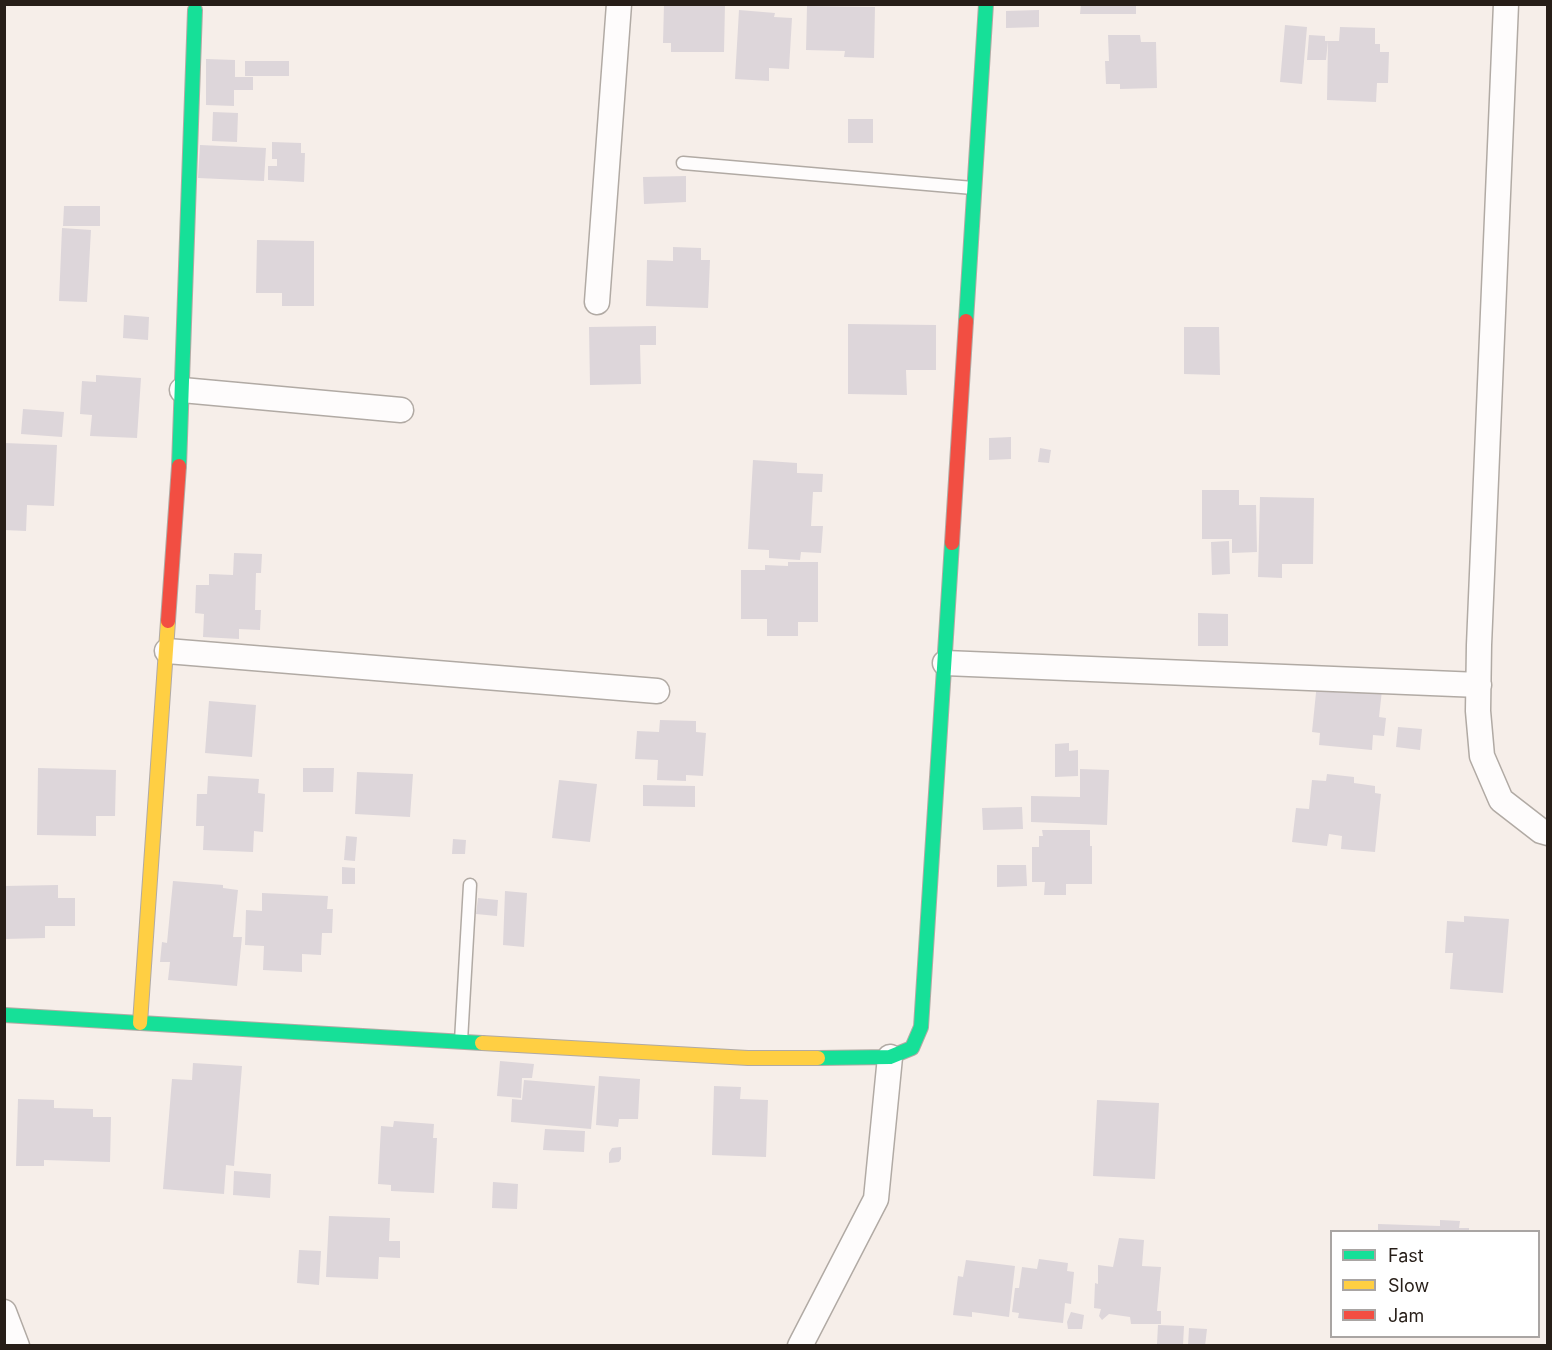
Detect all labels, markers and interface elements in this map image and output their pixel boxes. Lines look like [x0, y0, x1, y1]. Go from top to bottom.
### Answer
legend [1330, 1230, 1540, 1338]
text: Fast [1388, 1245, 1424, 1266]
text: Slow [1388, 1275, 1429, 1296]
text: Jam [1388, 1305, 1424, 1326]

